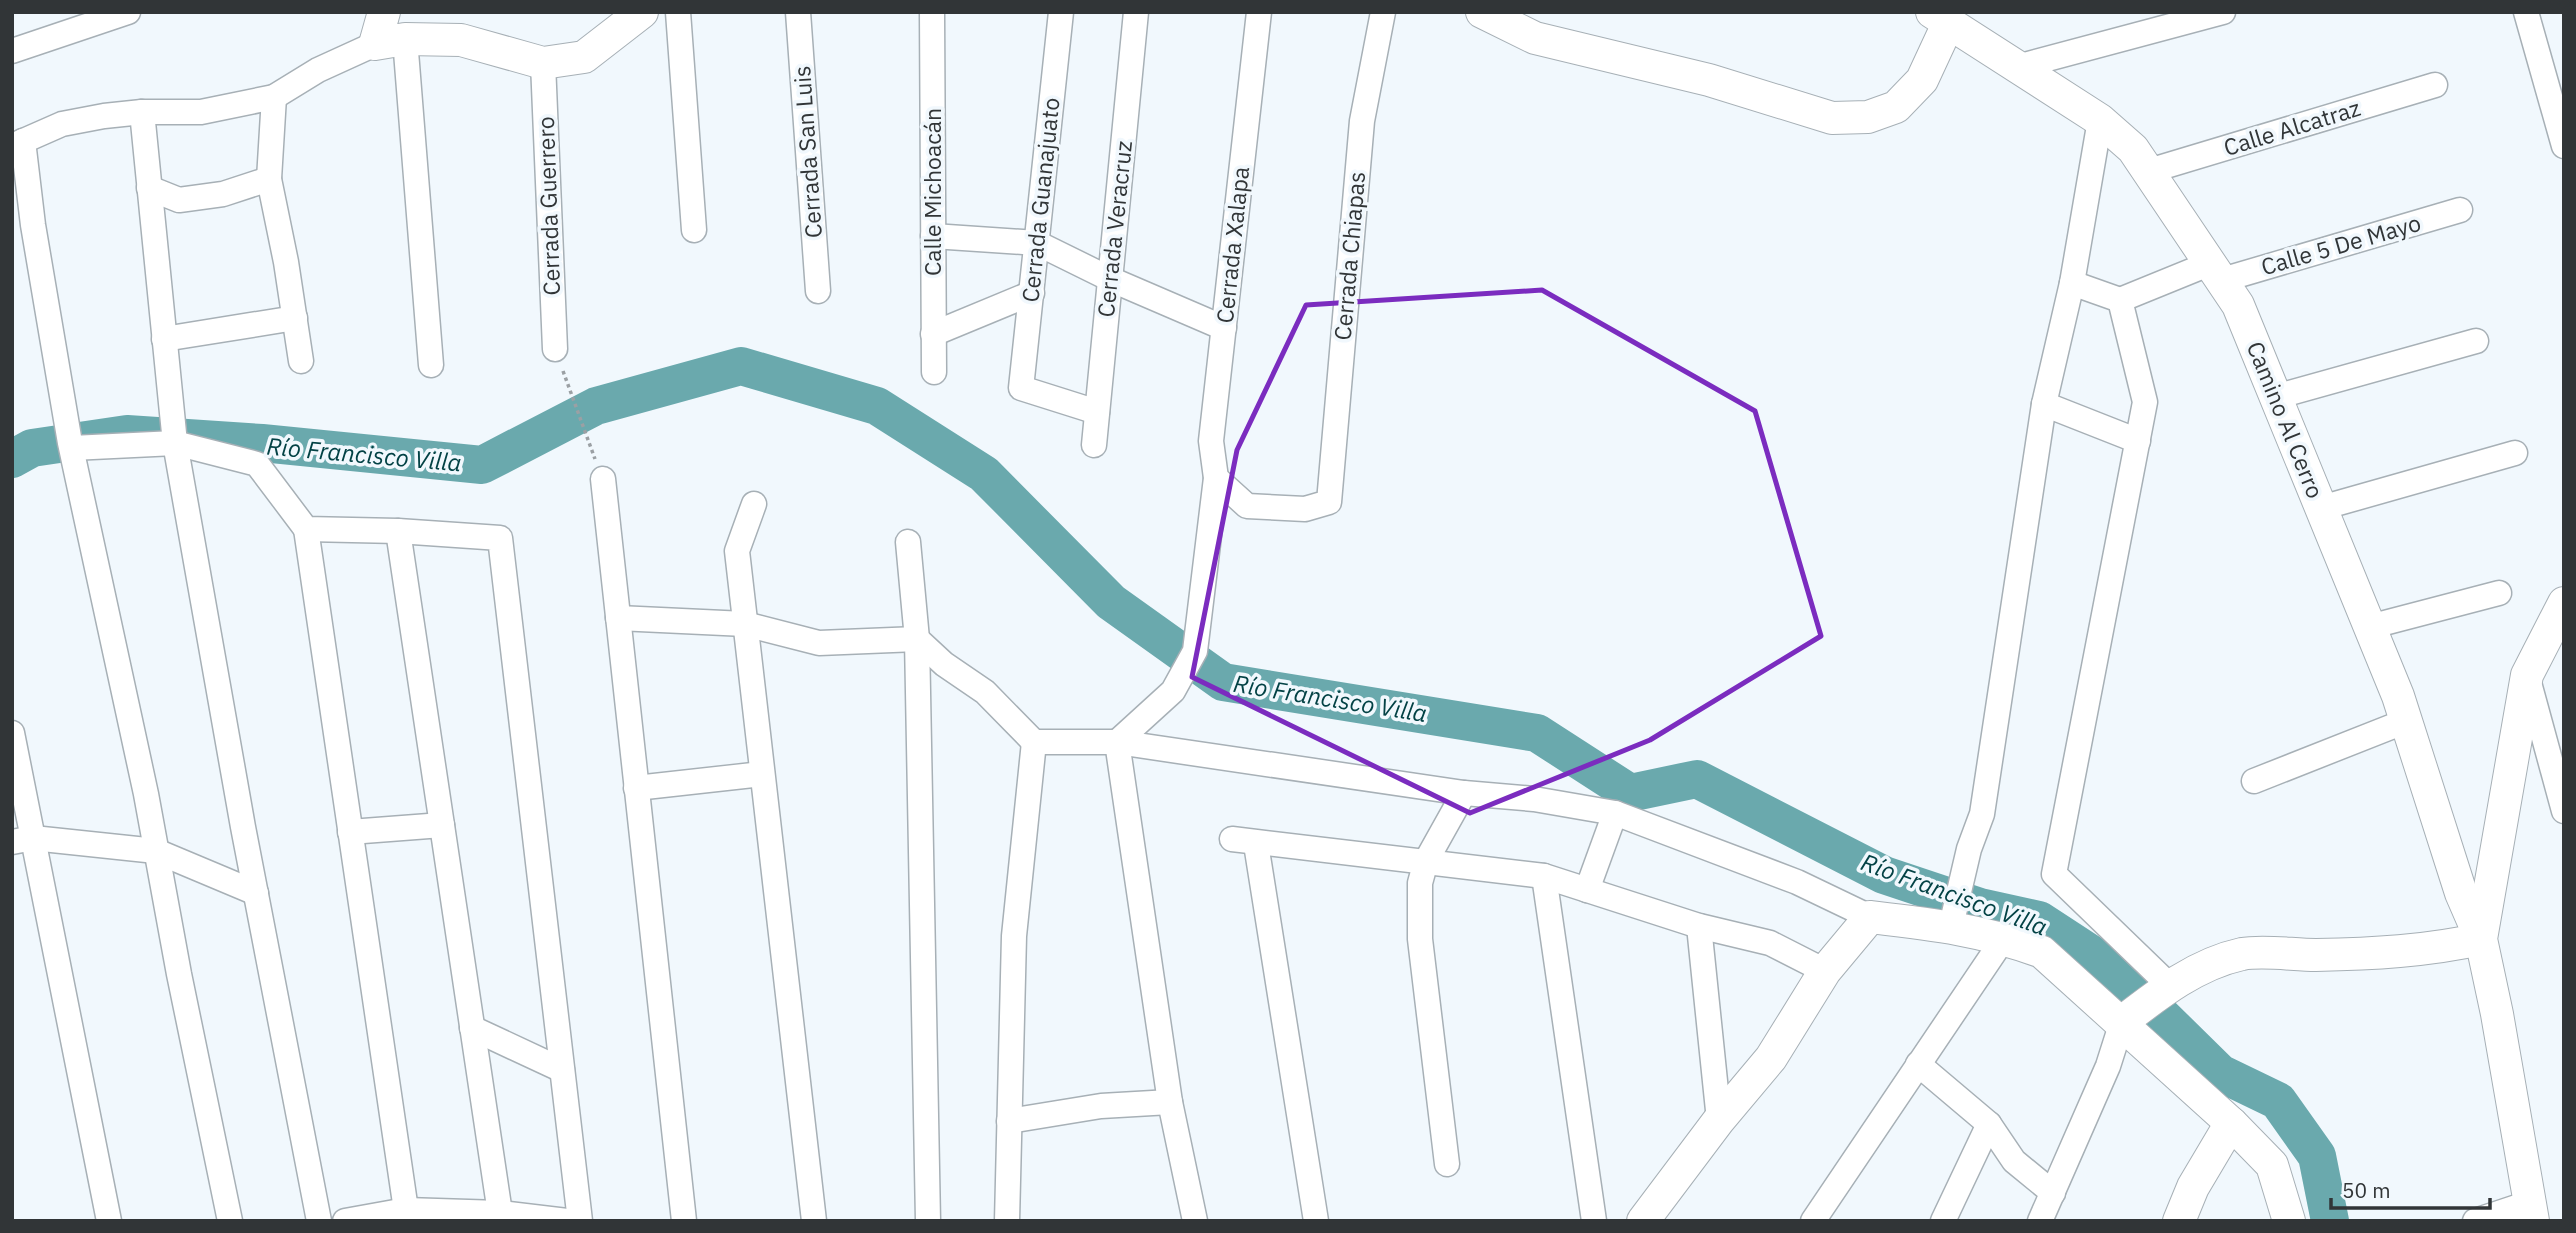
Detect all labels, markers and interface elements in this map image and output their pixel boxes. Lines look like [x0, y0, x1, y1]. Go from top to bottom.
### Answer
street label: Cerrada San Luis [786, 65, 828, 239]
street label: Calle Alcatraz [2220, 92, 2364, 162]
street label: Cerrada Guanajuato [1014, 96, 1066, 304]
street label: Calle Michoacán [917, 108, 947, 276]
street label: Cerrada Guerrero [530, 116, 566, 296]
street label: Cerrada Veracruz [1090, 139, 1138, 319]
street label: Cerrada Xalapa [1209, 165, 1255, 325]
street label: Cerrada Chiapas [1327, 170, 1371, 342]
street label: Calle 5 De Mayo [2257, 207, 2424, 281]
street label: Camino Al Cerro [2241, 337, 2331, 503]
water label: Río Francisco Villa [265, 430, 463, 478]
water label: Río Francisco Villa [1231, 667, 1429, 729]
water label: Río Francisco Villa [1857, 846, 2052, 943]
scale bar [2331, 1166, 2490, 1210]
text: 50 m [2342, 1176, 2391, 1204]

